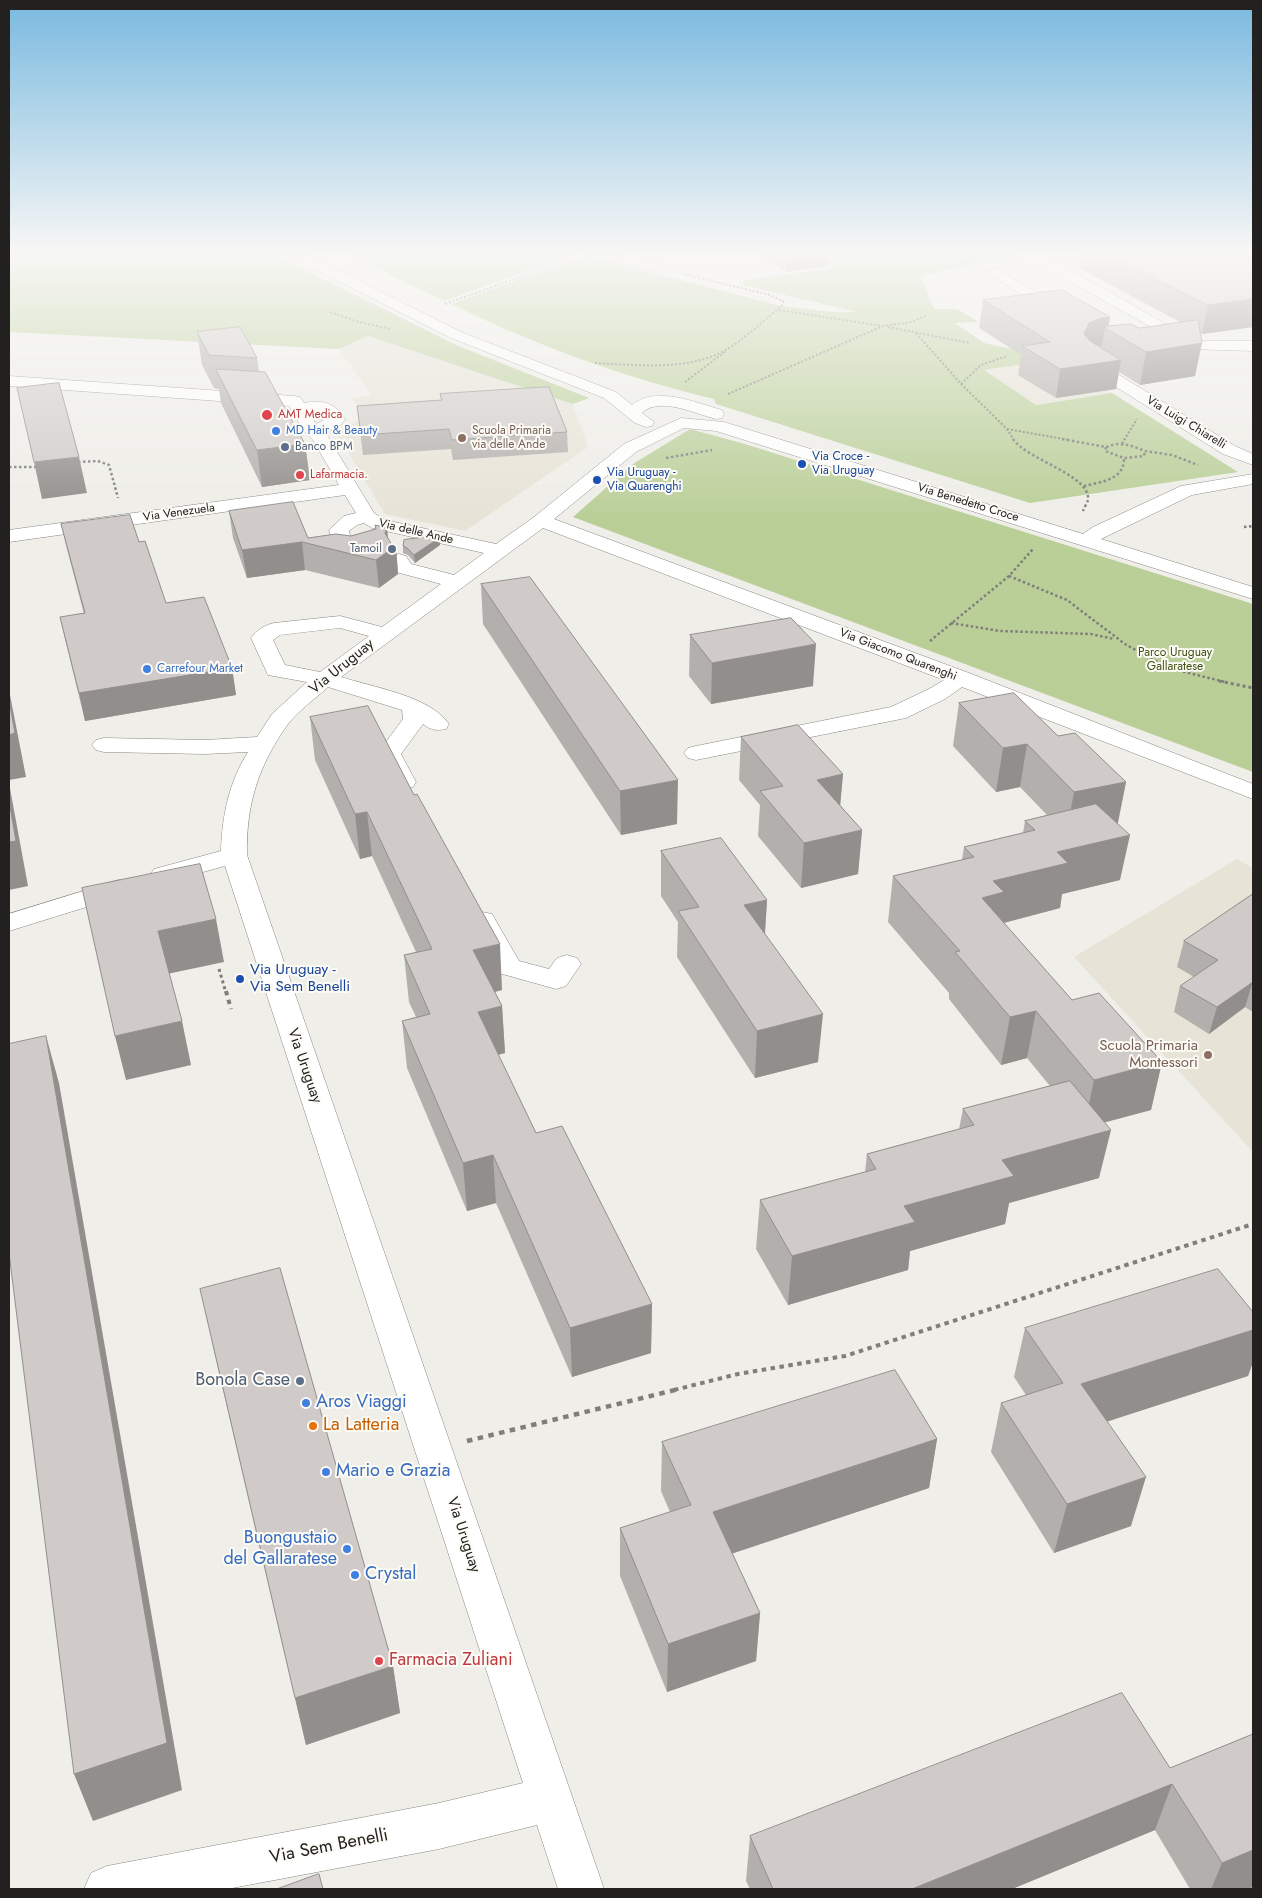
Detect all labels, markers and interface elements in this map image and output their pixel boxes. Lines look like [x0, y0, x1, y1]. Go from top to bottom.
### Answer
street label: Via Luigi Chiarelli [1143, 393, 1229, 453]
marker: AMT Medica [260, 408, 274, 422]
place label: AMT Medica [278, 408, 342, 422]
place label: MD Hair & Beauty [286, 424, 377, 438]
place label: Scuola Primaria via delle Ande [472, 424, 551, 452]
marker: MD Hair & Beauty [270, 425, 282, 437]
marker: Scuola Primaria via delle Ande [456, 432, 468, 444]
place label: Banco BPM [295, 440, 353, 454]
marker: Banco BPM [279, 441, 291, 453]
place label: Via Croce - Via Uruguay [812, 450, 874, 478]
marker: Via Croce - Via Uruguay [796, 458, 808, 470]
place label: Via Uruguay - Via Quarenghi [607, 466, 682, 494]
place label: Lafarmacia. [310, 468, 368, 482]
marker: Lafarmacia. [294, 469, 306, 481]
marker: Via Uruguay - Via Quarenghi [591, 474, 603, 486]
street label: Via Benedetto Croce [916, 481, 1020, 525]
street label: Via Venezuela [142, 501, 216, 525]
street label: Via delle Ande [377, 516, 455, 548]
place label: Tamoil [350, 542, 382, 556]
marker: Tamoil [386, 543, 398, 555]
street label: Via Giacomo Quarenghi [837, 626, 959, 684]
street label: Via Uruguay [306, 635, 378, 699]
park label: Parco Uruguay Gallaratese [1138, 646, 1212, 674]
place label: Carrefour Market [157, 662, 243, 676]
marker: Carrefour Market [141, 663, 153, 675]
place label: Via Uruguay - Via Sem Benelli [250, 961, 350, 996]
marker: Via Uruguay - Via Sem Benelli [234, 973, 246, 985]
street label: Via Uruguay [283, 1026, 325, 1106]
place label: Scuola Primaria Montessori [1099, 1037, 1198, 1072]
marker: Scuola Primaria Montessori [1202, 1049, 1214, 1061]
place label: Bonola Case [195, 1370, 290, 1392]
marker: Bonola Case [294, 1375, 306, 1387]
place label: Aros Viaggi [316, 1392, 407, 1414]
marker: Aros Viaggi [300, 1397, 312, 1409]
place label: La Latteria [323, 1415, 399, 1437]
marker: La Latteria [307, 1420, 319, 1432]
place label: Mario e Grazia [336, 1461, 450, 1483]
marker: Mario e Grazia [320, 1466, 332, 1478]
street label: Via Uruguay [442, 1495, 484, 1575]
place label: Buongustaio del Gallaratese [223, 1528, 337, 1570]
marker: Buongustaio del Gallaratese [341, 1543, 353, 1555]
place label: Crystal [365, 1564, 416, 1586]
marker: Crystal [349, 1569, 361, 1581]
place label: Farmacia Zuliani [389, 1650, 513, 1672]
marker: Farmacia Zuliani [373, 1655, 385, 1667]
street label: Via Sem Benelli [268, 1825, 390, 1869]

